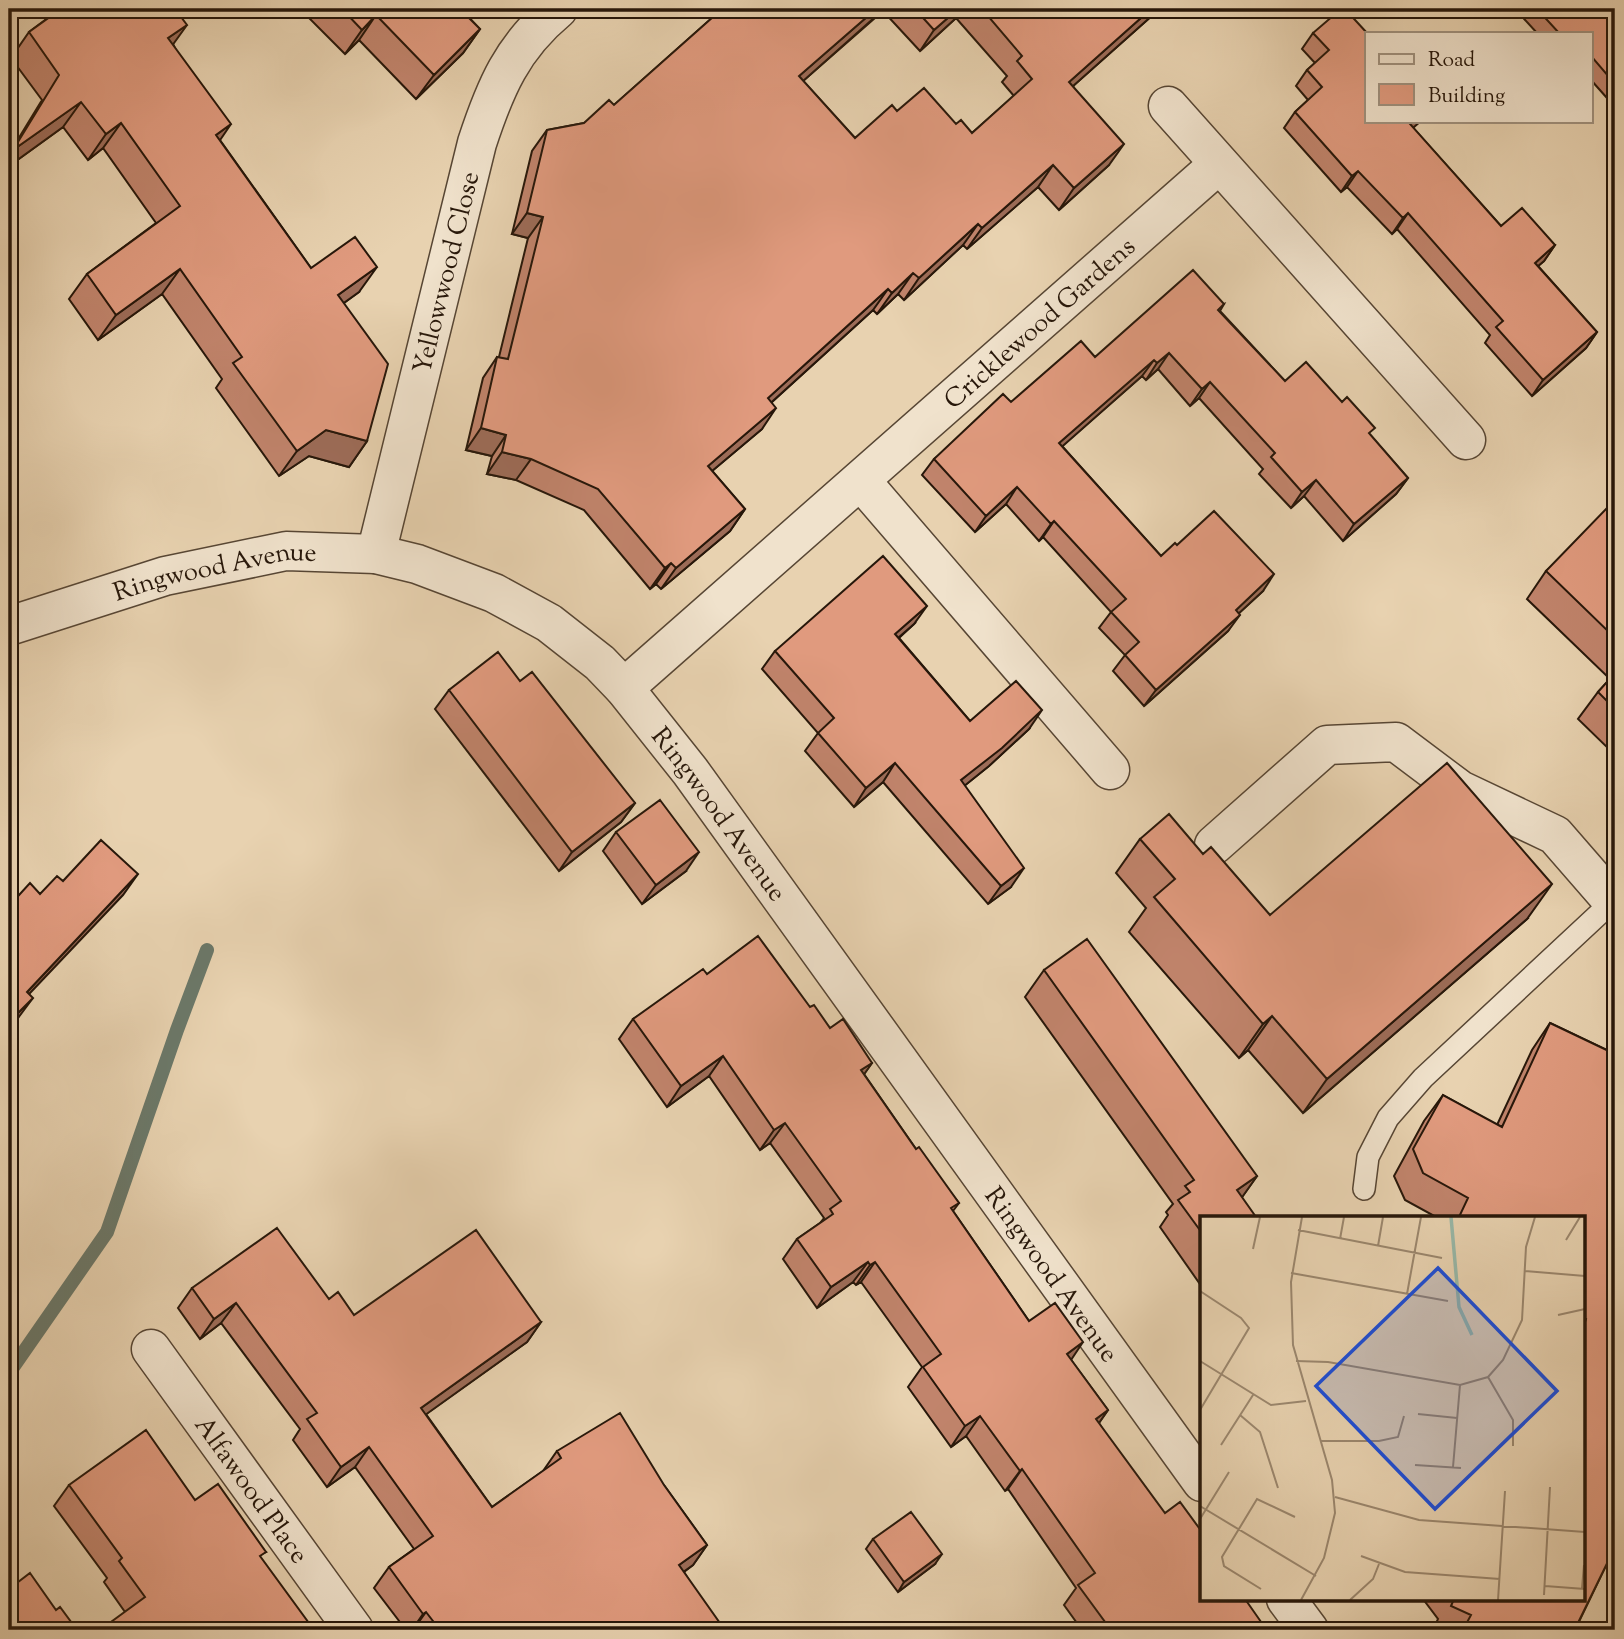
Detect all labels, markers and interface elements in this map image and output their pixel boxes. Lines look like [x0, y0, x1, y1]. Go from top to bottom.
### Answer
legend [1365, 32, 1592, 122]
text: Road [1428, 46, 1475, 76]
text: Building [1428, 82, 1505, 112]
street label: Yellowwood Close [405, 168, 490, 378]
street label: Cricklewood Gardens [937, 230, 1145, 419]
street label: Ringwood Avenue [109, 535, 317, 612]
street label: Ringwood Avenue [641, 720, 794, 910]
street label: Ringwood Avenue [974, 1180, 1126, 1371]
inset map [1200, 1216, 1586, 1600]
street label: Alfawood Place [184, 1409, 316, 1572]

